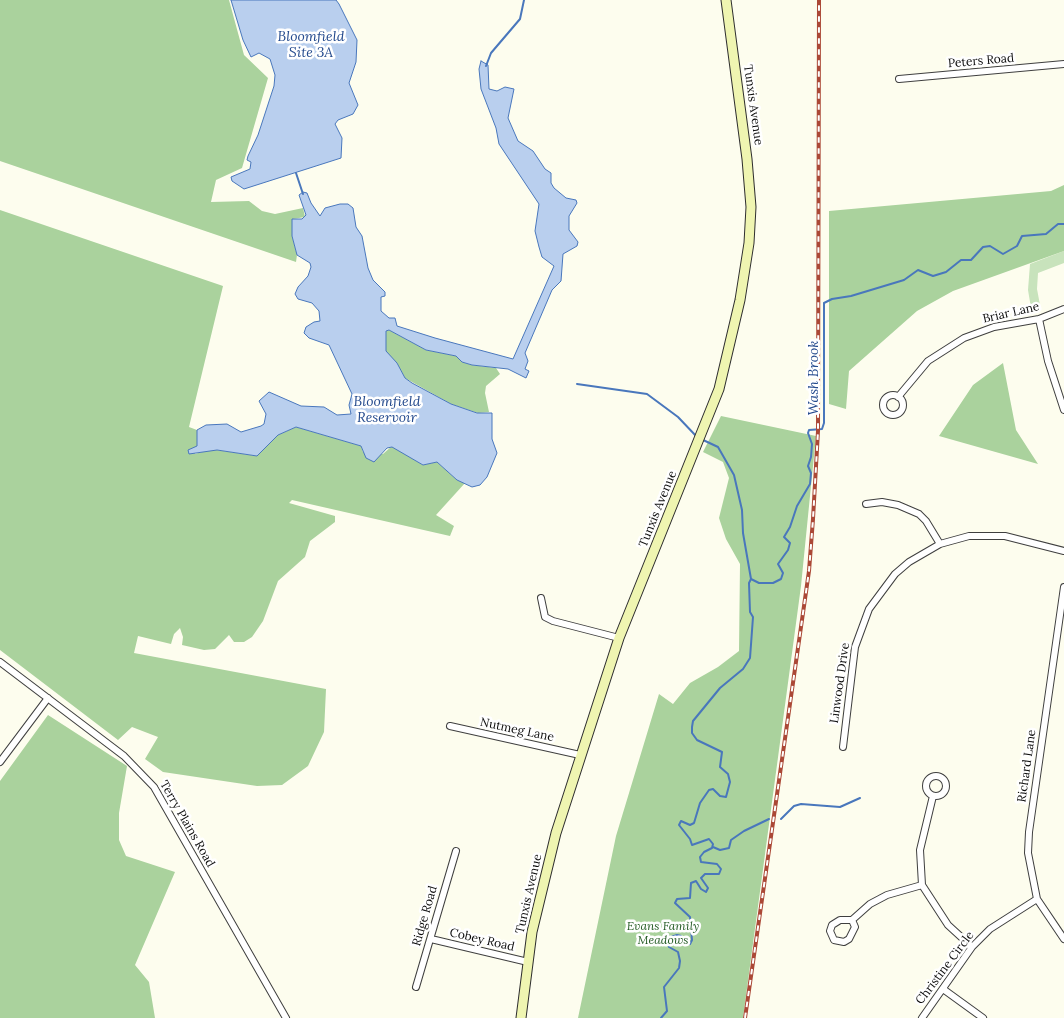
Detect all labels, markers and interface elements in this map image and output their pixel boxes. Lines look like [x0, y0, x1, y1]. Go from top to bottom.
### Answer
water label: Bloomfield Site 3A [278, 29, 344, 62]
street label: Peters Road [947, 51, 1015, 71]
street label: Tunxis Avenue [740, 64, 766, 146]
street label: Briar Lane [981, 299, 1041, 327]
water label: Wash Brook [806, 340, 822, 416]
water label: Bloomfield Reservoir [354, 394, 420, 427]
street label: Tunxis Avenue [636, 469, 680, 549]
street label: Linwood Drive [827, 642, 853, 724]
street label: Nutmeg Lane [479, 715, 555, 745]
street label: Richard Lane [1015, 729, 1039, 803]
street label: Terry Plains Road [156, 778, 218, 870]
street label: Tunxis Avenue [513, 853, 545, 935]
street label: Ridge Road [410, 884, 440, 948]
park label: Evans Family Meadows [627, 920, 699, 948]
street label: Cobey Road [448, 926, 516, 954]
street label: Christine Circle [913, 929, 977, 1007]

